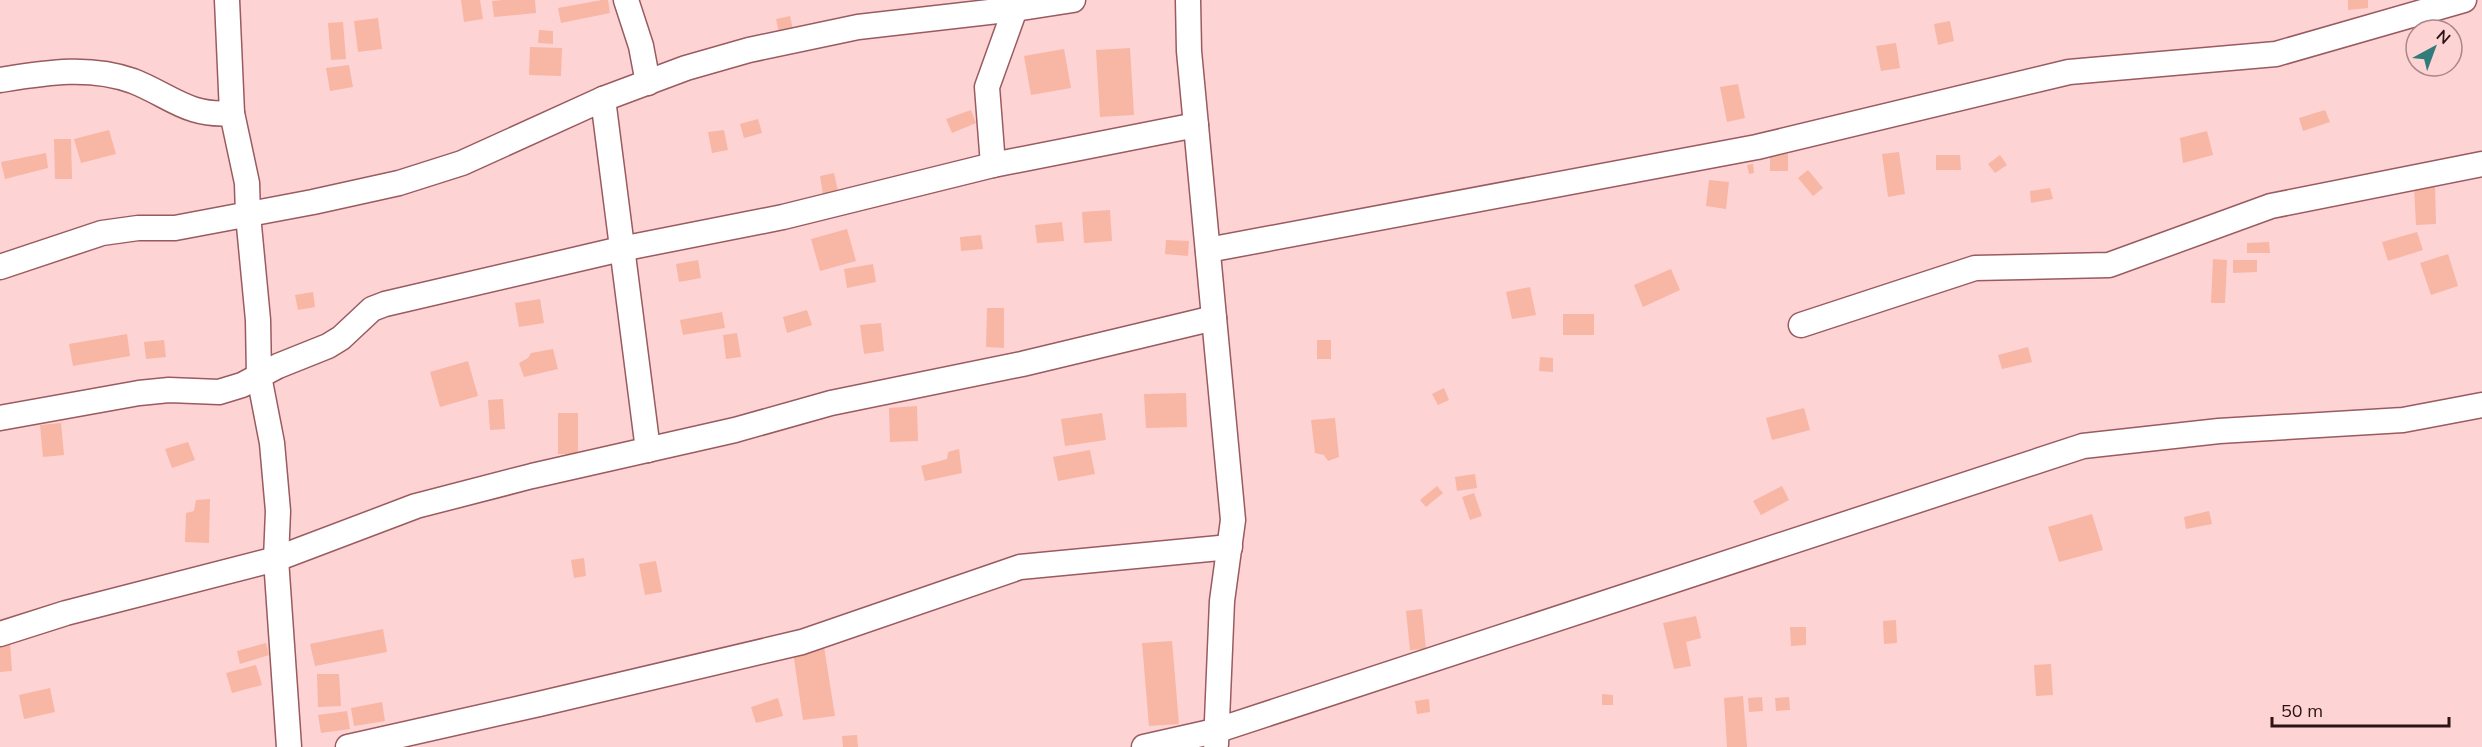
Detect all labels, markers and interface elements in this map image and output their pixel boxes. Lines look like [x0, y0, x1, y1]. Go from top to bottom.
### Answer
north arrow [2404, 18, 2464, 78]
text: N [2433, 25, 2455, 48]
scale bar [2272, 690, 2449, 728]
text: 50 m [2281, 699, 2323, 722]

